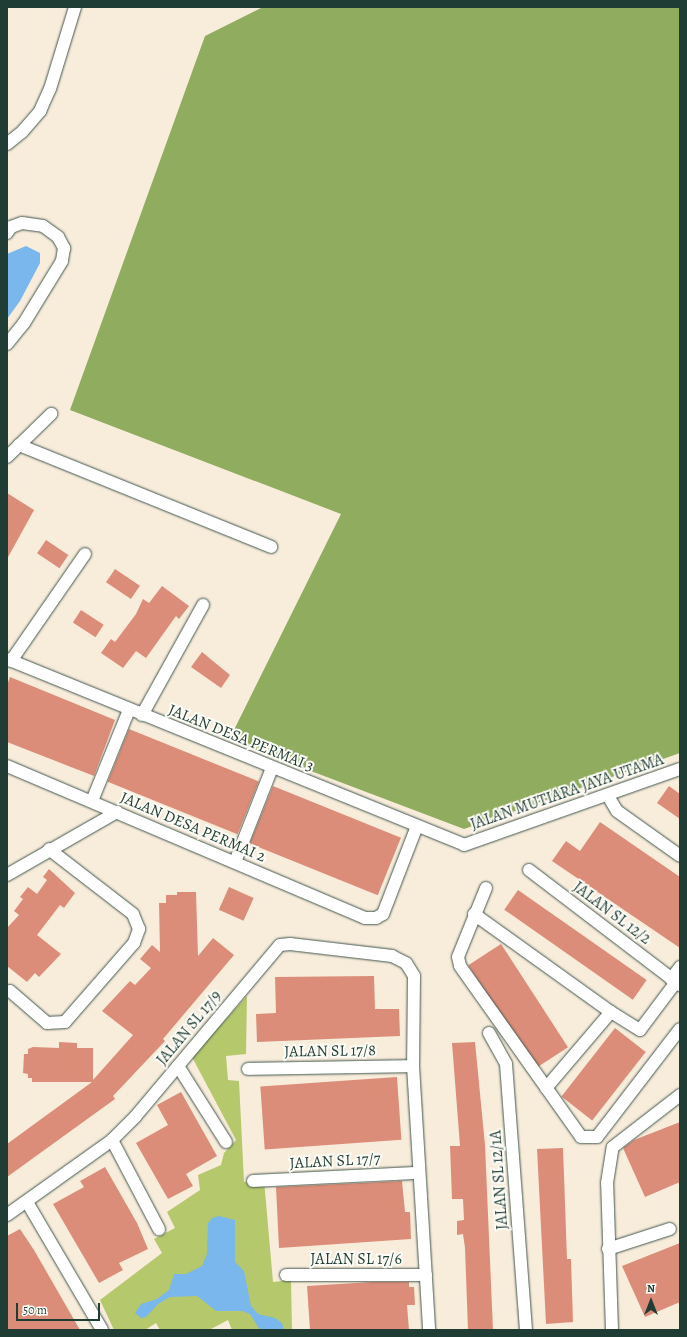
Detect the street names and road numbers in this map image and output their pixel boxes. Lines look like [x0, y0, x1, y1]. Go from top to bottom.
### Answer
street label: JALAN DESA PERMAI 3 [165, 700, 317, 776]
street label: JALAN MUTIARA JAYA UTAMA [468, 750, 666, 834]
street label: JALAN DESA PERMAI 2 [117, 788, 269, 866]
street label: JALAN SL 12/2 [569, 877, 655, 949]
street label: JALAN SL 17/9 [152, 987, 226, 1069]
street label: JALAN SL 17/8 [284, 1041, 376, 1061]
street label: JALAN SL 12/1A [486, 1130, 512, 1230]
street label: JALAN SL 17/7 [289, 1149, 381, 1173]
street label: JALAN SL 17/6 [310, 1249, 402, 1269]

